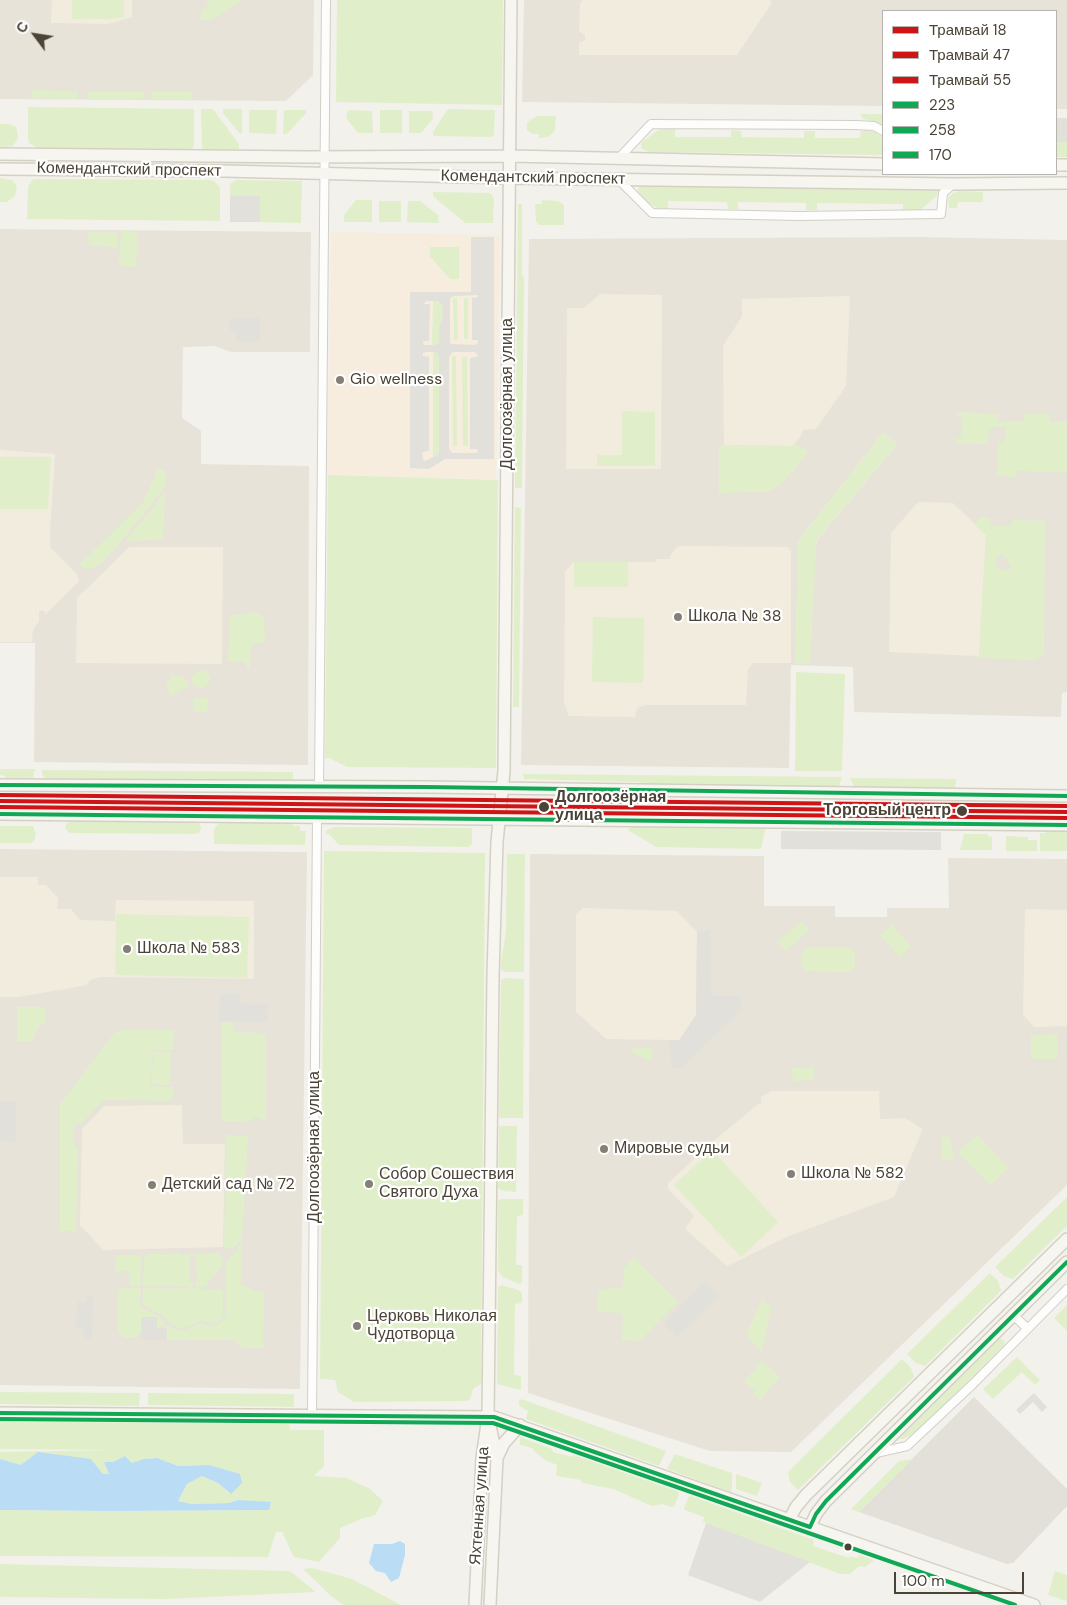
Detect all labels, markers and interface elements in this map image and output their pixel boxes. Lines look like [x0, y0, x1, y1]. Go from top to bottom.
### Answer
north arrow [10, 10, 60, 60]
legend [882, 10, 1057, 175]
text: С [12, 18, 32, 36]
text: Трамвай 18 [929, 20, 1007, 40]
text: Трамвай 47 [929, 45, 1010, 65]
text: Трамвай 55 [929, 70, 1011, 90]
text: 223 [929, 95, 955, 115]
text: 258 [929, 120, 956, 140]
text: 170 [929, 145, 952, 165]
street label: Комендантский проспект [36, 159, 222, 181]
street label: Комендантский проспект [440, 167, 626, 189]
street label: Долгоозёрная улица [498, 318, 518, 470]
place label: Gio wellness [350, 370, 442, 390]
marker: Gio wellness [334, 374, 346, 386]
place label: Школа № 38 [688, 607, 781, 627]
marker: Школа № 38 [672, 611, 684, 623]
place label: Долгоозёрная улица [555, 788, 666, 826]
marker: Долгоозёрная улица [537, 800, 551, 814]
place label: Торговый центр [823, 801, 951, 821]
marker: Торговый центр [955, 804, 969, 818]
place label: Школа № 583 [137, 939, 240, 959]
marker: Школа № 583 [121, 943, 133, 955]
street label: Долгоозёрная улица [305, 1071, 325, 1223]
place label: Мировые судьи [614, 1139, 729, 1159]
marker: Мировые судьи [598, 1143, 610, 1155]
place label: Школа № 582 [801, 1164, 904, 1184]
place label: Собор Сошествия Святого Духа [379, 1165, 514, 1203]
marker: Школа № 582 [785, 1168, 797, 1180]
place label: Детский сад № 72 [162, 1175, 295, 1195]
marker: Собор Сошествия Святого Духа [363, 1178, 375, 1190]
marker: Детский сад № 72 [146, 1179, 158, 1191]
place label: Церковь Николая Чудотворца [367, 1307, 497, 1345]
marker: Церковь Николая Чудотворца [351, 1320, 363, 1332]
street label: Яхтенная улица [466, 1446, 494, 1566]
unlabelled marker [843, 1542, 853, 1552]
scale bar [897, 1562, 1027, 1594]
text: 100 m [902, 1571, 945, 1591]

